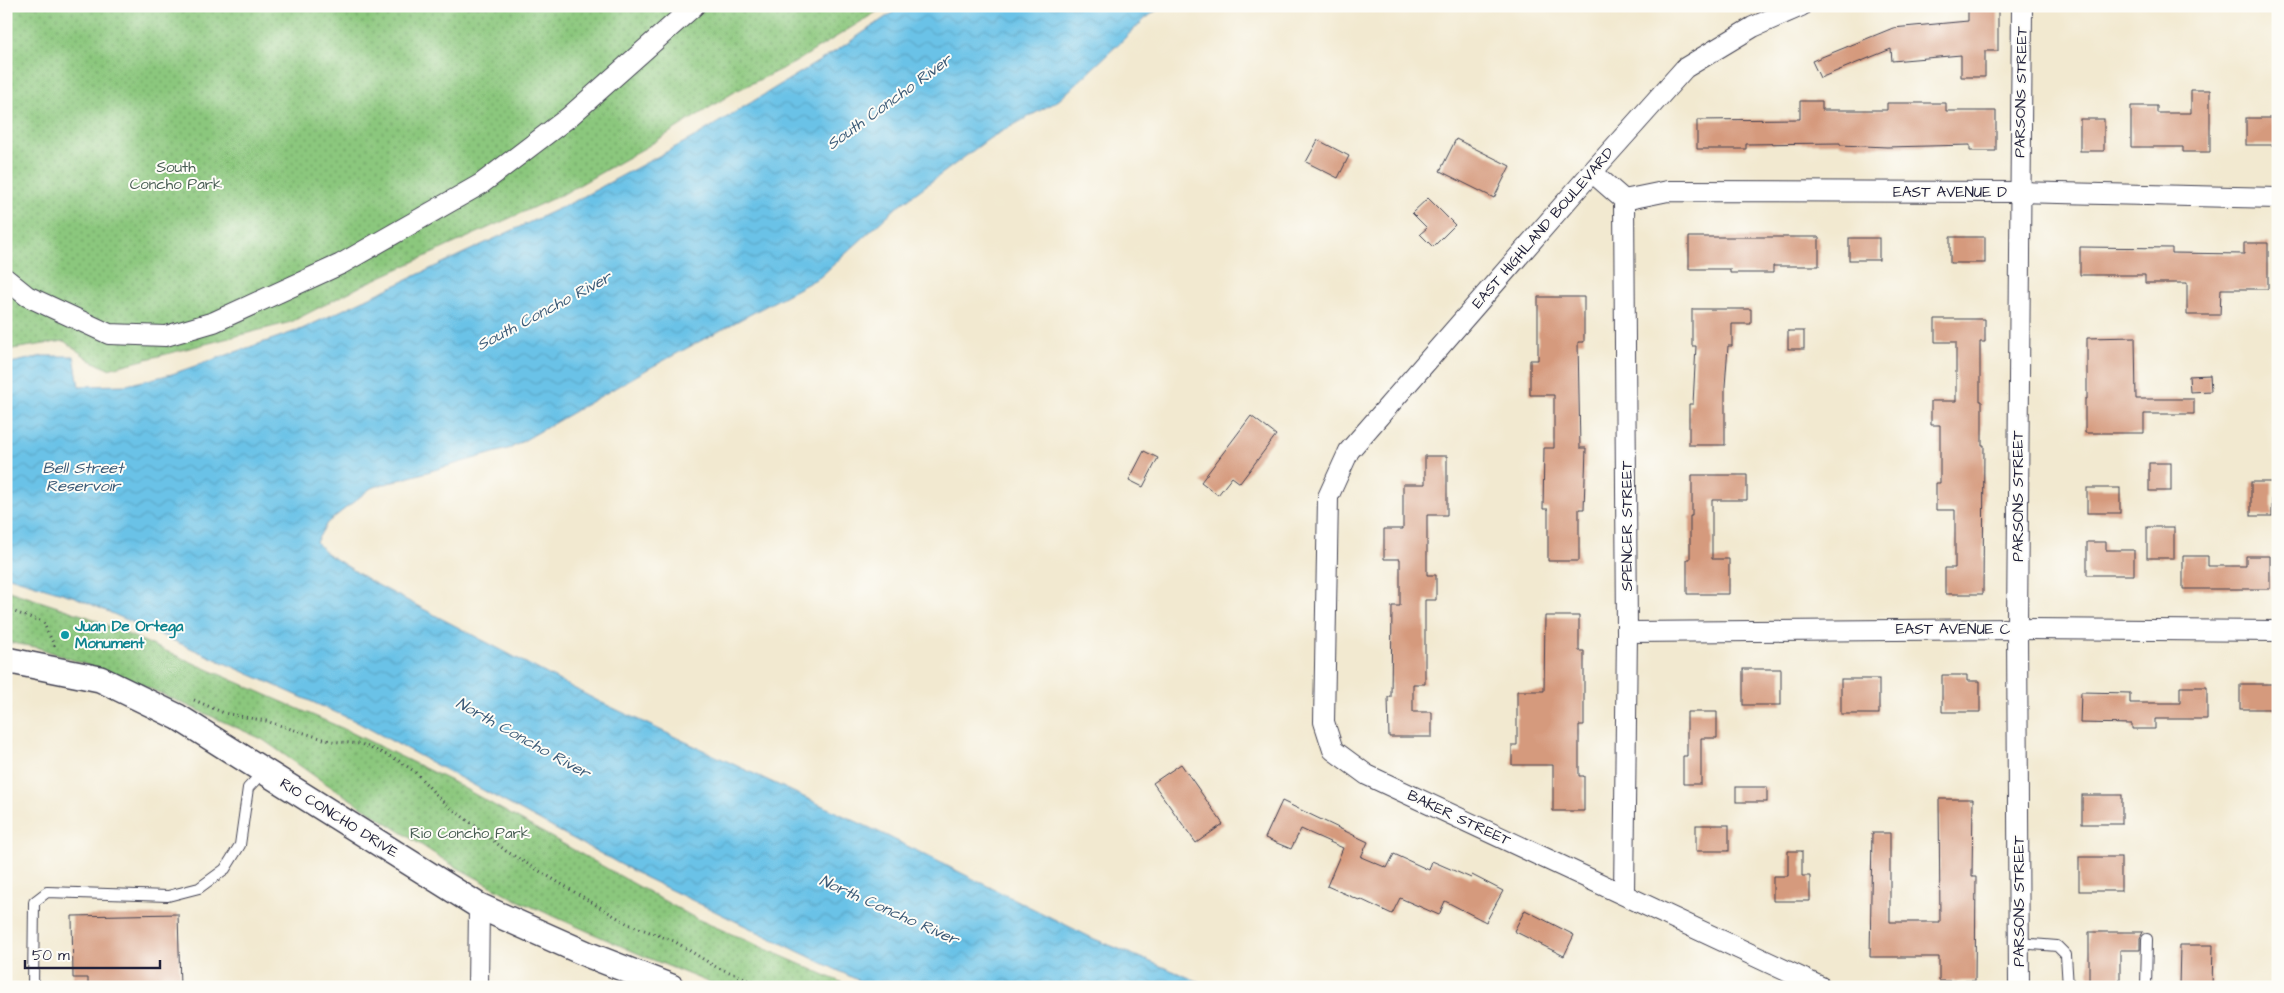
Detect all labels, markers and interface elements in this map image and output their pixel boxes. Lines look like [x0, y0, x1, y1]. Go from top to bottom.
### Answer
street label: PARSONS STREET [2009, 25, 2033, 158]
water label: South Concho River [822, 48, 958, 155]
street label: EAST HIGHLAND BOULEVARD [1467, 143, 1619, 313]
park label: South Concho Park [130, 157, 222, 195]
street label: EAST AVENUE D [1893, 182, 2007, 203]
water label: South Concho River [473, 265, 617, 356]
street label: PARSONS STREET [2008, 430, 2029, 562]
water label: Bell Street Reservoir [43, 457, 125, 497]
street label: SPENCER STREET [1617, 460, 1638, 591]
place label: Juan De Ortega Monument [74, 616, 184, 654]
street label: EAST AVENUE C [1896, 619, 2011, 640]
marker: Juan De Ortega Monument [59, 629, 71, 641]
water label: North Concho River [452, 692, 596, 785]
street label: RIO CONCHO DRIVE [276, 773, 402, 863]
street label: BAKER STREET [1404, 785, 1515, 851]
park label: Rio Concho Park [410, 823, 530, 844]
street label: PARSONS STREET [2009, 835, 2030, 967]
water label: North Concho River [816, 869, 964, 951]
scale bar [25, 938, 160, 970]
text: 50 m [32, 945, 70, 966]

